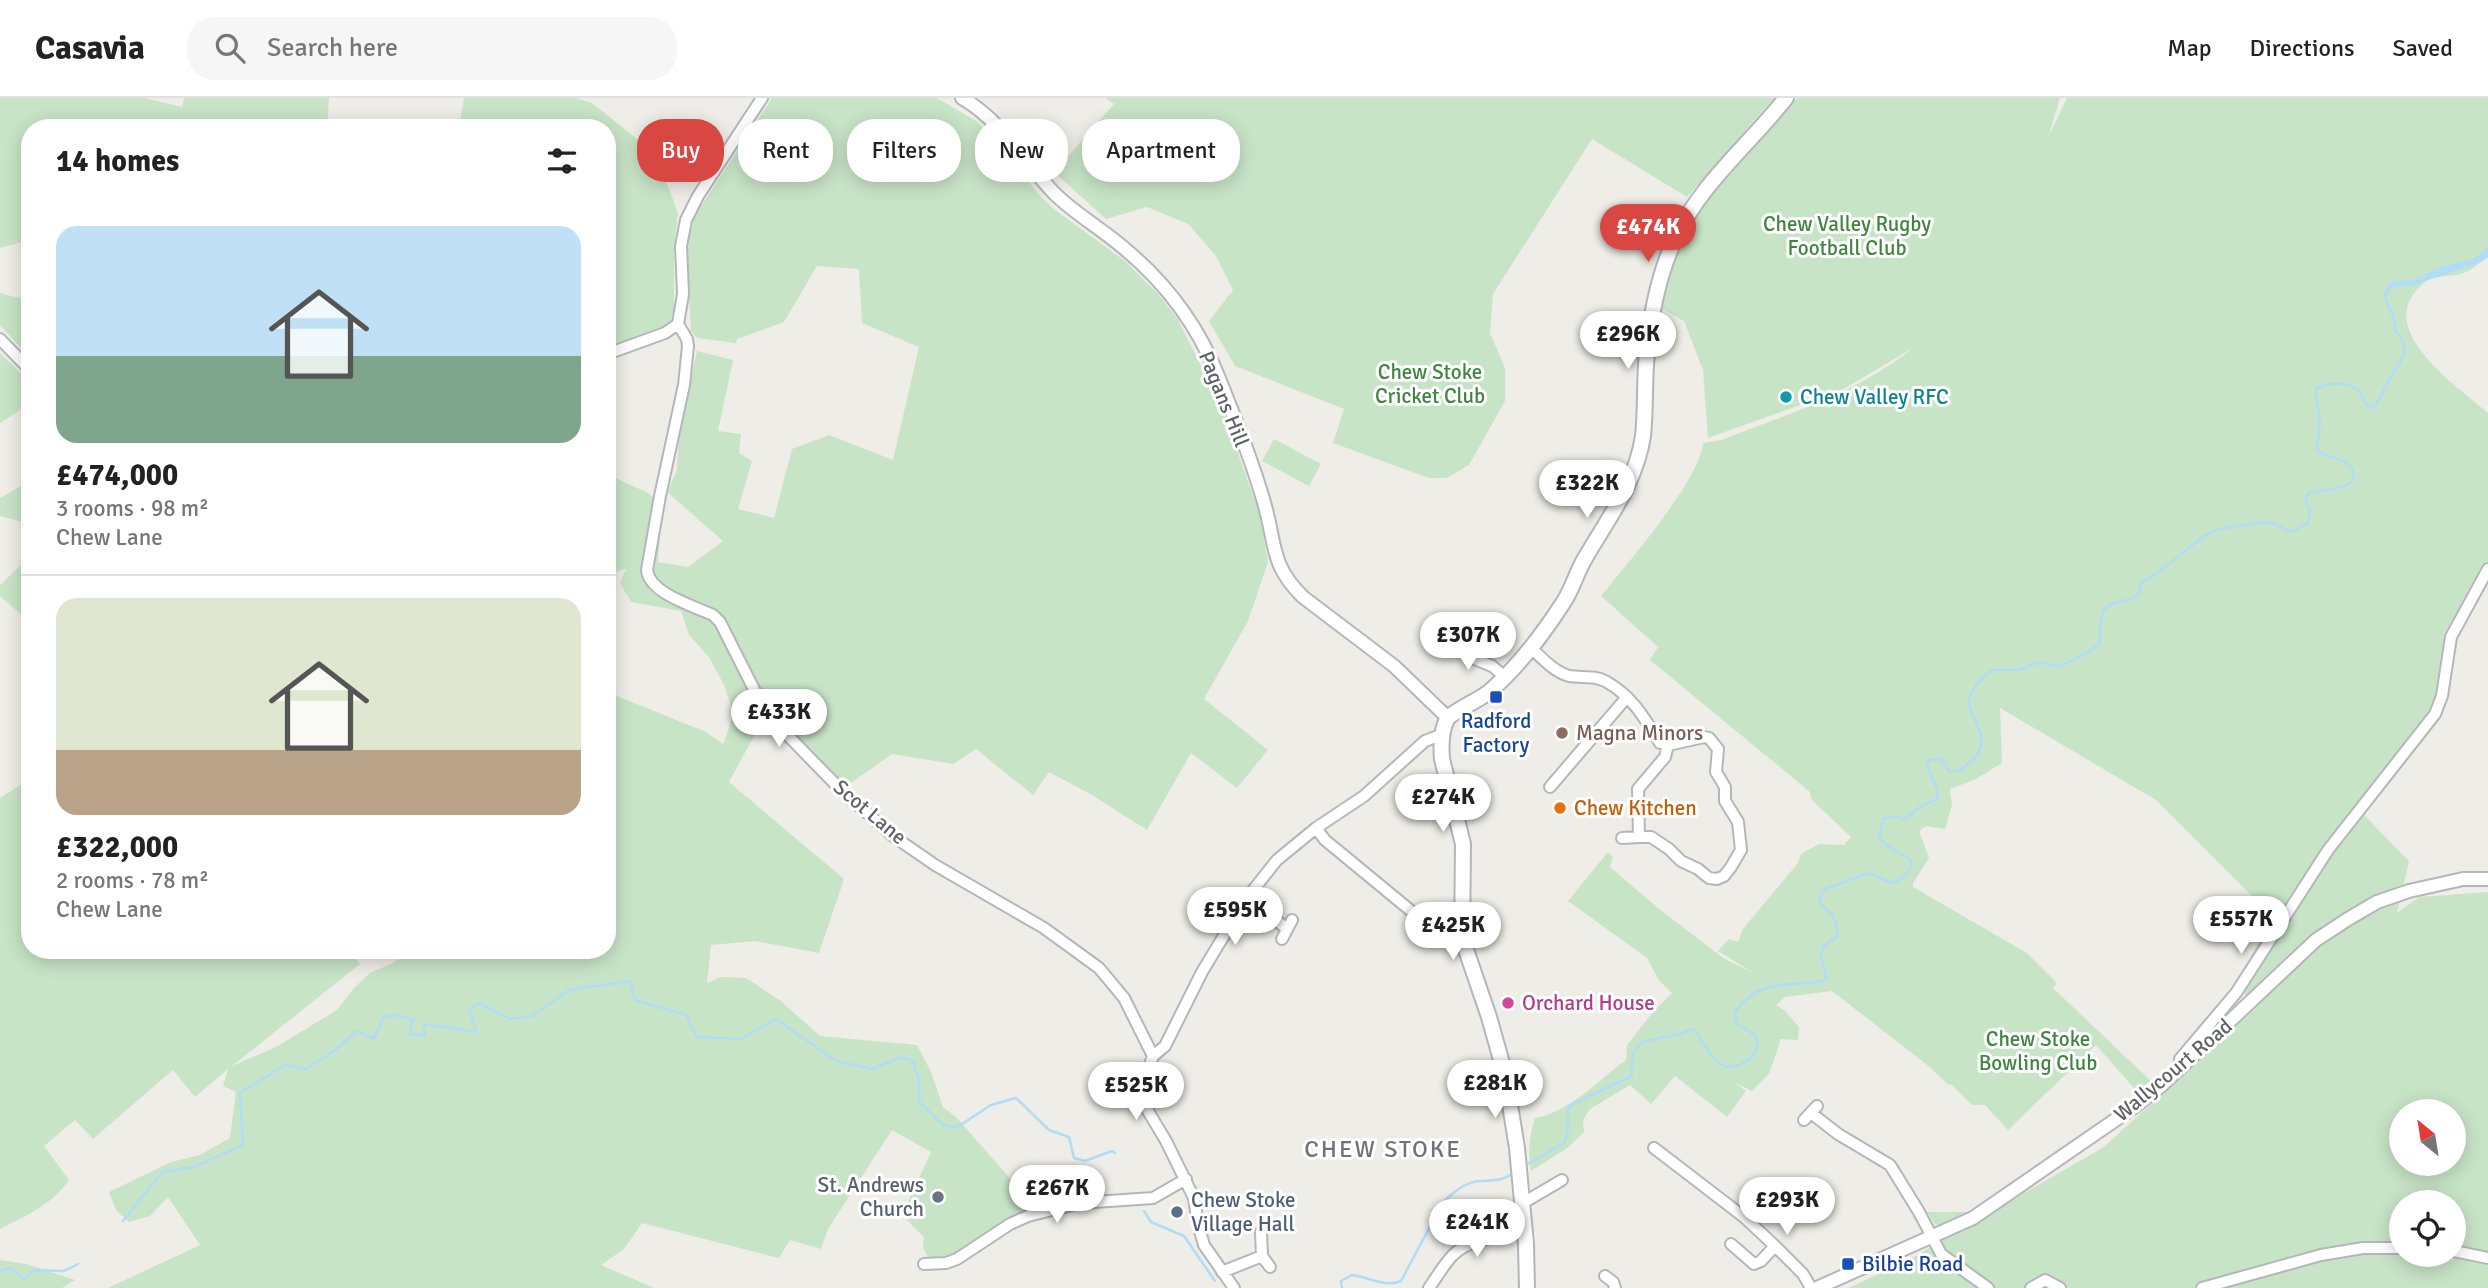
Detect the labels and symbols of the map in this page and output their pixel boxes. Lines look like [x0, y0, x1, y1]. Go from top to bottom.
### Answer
pin: £474K [1599, 204, 1697, 264]
park label: Chew Valley Rugby Football Club [1763, 211, 1931, 261]
pin: £296K [1579, 312, 1677, 371]
street label: Pagans Hill [1193, 347, 1255, 451]
park label: Chew Stoke Cricket Club [1375, 359, 1485, 409]
place label: Chew Valley RFC [1800, 384, 1949, 410]
marker: Chew Valley RFC [1778, 389, 1794, 405]
pin: £322K [1538, 460, 1636, 520]
pin: £307K [1419, 612, 1517, 672]
marker: Radford Factory [1488, 689, 1504, 705]
pin: £433K [730, 690, 828, 749]
place label: Radford Factory [1461, 708, 1531, 758]
place label: Magna Minors [1576, 720, 1703, 746]
marker: Magna Minors [1554, 725, 1570, 741]
street label: Scot Lane [828, 774, 912, 850]
pin: £274K [1394, 774, 1492, 834]
place label: Chew Kitchen [1574, 795, 1697, 821]
marker: Chew Kitchen [1552, 800, 1568, 816]
pin: £595K [1186, 888, 1284, 947]
pin: £557K [2192, 896, 2290, 956]
pin: £425K [1404, 902, 1502, 962]
place label: Orchard House [1522, 990, 1655, 1016]
marker: Orchard House [1500, 995, 1516, 1011]
street label: Wallycourt Road [2109, 1013, 2237, 1127]
park label: Chew Stoke Bowling Club [1979, 1026, 2097, 1076]
pin: £281K [1446, 1060, 1544, 1120]
pin: £525K [1087, 1062, 1185, 1122]
north arrow [2389, 1099, 2466, 1176]
district label: CHEW STOKE [1304, 1134, 1462, 1164]
pin: £267K [1008, 1166, 1106, 1225]
place label: St. Andrews Church [817, 1172, 924, 1222]
pin: £293K [1738, 1178, 1836, 1237]
place label: Chew Stoke Village Hall [1191, 1187, 1296, 1237]
marker: St. Andrews Church [930, 1189, 946, 1205]
pin: £241K [1428, 1200, 1526, 1259]
marker: Chew Stoke Village Hall [1169, 1204, 1185, 1220]
place label: Bilbie Road [1862, 1251, 1963, 1277]
marker: Bilbie Road [1840, 1256, 1856, 1272]

